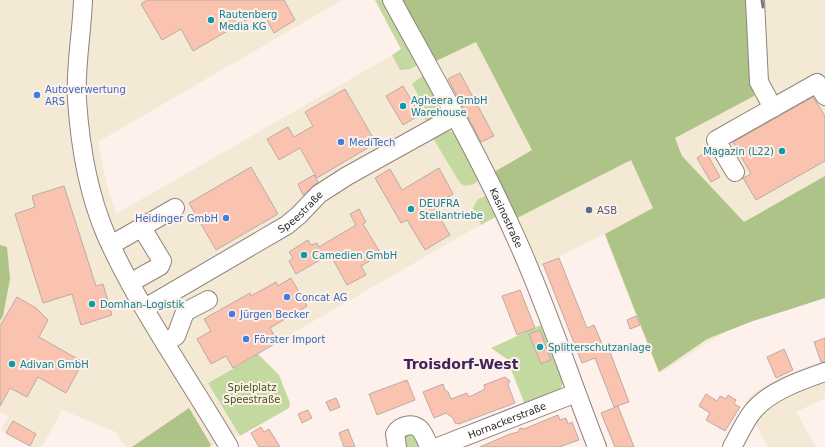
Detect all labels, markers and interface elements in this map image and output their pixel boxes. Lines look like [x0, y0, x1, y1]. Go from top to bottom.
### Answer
place label: Rautenberg Media KG [219, 9, 277, 32]
marker: Rautenberg Media KG [206, 15, 216, 25]
place label: Autoverwertung ARS [45, 84, 126, 107]
marker: Autoverwertung ARS [32, 90, 42, 100]
place label: Agheera GmbH Warehouse [411, 95, 488, 118]
marker: Agheera GmbH Warehouse [398, 101, 408, 111]
marker: MediTech [336, 137, 346, 147]
place label: MediTech [349, 137, 395, 148]
place label: Magazin (L22) [703, 146, 774, 157]
marker: Magazin (L22) [777, 146, 787, 156]
street label: Kasinostraße [487, 186, 525, 250]
street label: Speestraße [276, 189, 325, 235]
place label: DEUFRA Stellantriebe [419, 198, 483, 221]
marker: DEUFRA Stellantriebe [406, 204, 416, 214]
marker: ASB [584, 205, 594, 215]
place label: ASB [597, 205, 617, 216]
place label: Heidinger GmbH [135, 213, 218, 224]
marker: Heidinger GmbH [221, 213, 231, 223]
marker: Camedien GmbH [299, 250, 309, 260]
place label: Camedien GmbH [312, 250, 397, 261]
marker: Concat AG [282, 292, 292, 302]
place label: Concat AG [295, 292, 348, 303]
marker: Domhan-Logistik [87, 299, 97, 309]
place label: Domhan-Logistik [100, 299, 185, 310]
marker: Jürgen Becker [227, 309, 237, 319]
place label: Jürgen Becker [239, 309, 310, 320]
marker: Förster Import [241, 334, 251, 344]
place label: Förster Import [254, 334, 325, 345]
marker: Splitterschutzanlage [535, 342, 545, 352]
place label: Splitterschutzanlage [548, 342, 651, 353]
district label: Troisdorf-West [404, 356, 519, 372]
marker: Adivan GmbH [7, 359, 17, 369]
place label: Adivan GmbH [20, 359, 89, 370]
park label: Spielplatz Speestraße [224, 382, 280, 405]
street label: Hornackerstraße [466, 400, 548, 441]

